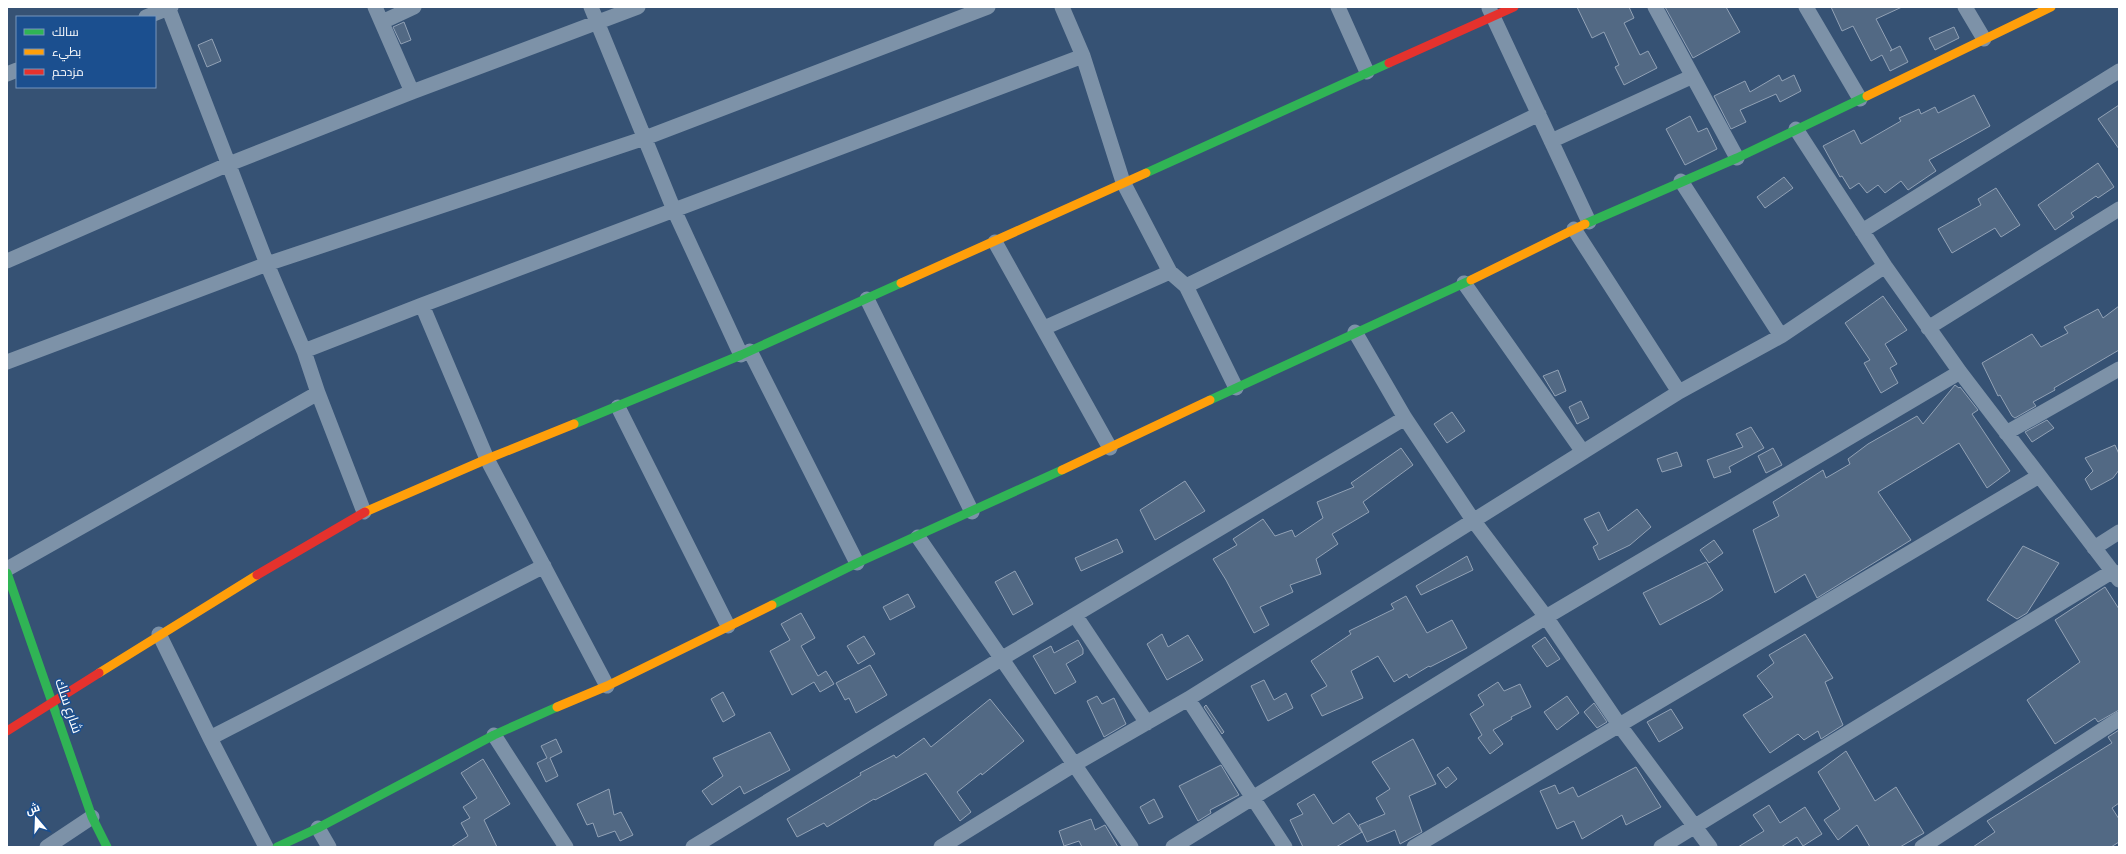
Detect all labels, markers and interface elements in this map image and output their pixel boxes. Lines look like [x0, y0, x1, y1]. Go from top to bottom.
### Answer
legend [16, 16, 156, 88]
text: سالك [52, 26, 79, 38]
text: بطيء [52, 46, 81, 62]
text: مزدحم [52, 66, 84, 80]
street label: شارع سلك [51, 677, 84, 735]
north arrow [16, 798, 56, 838]
text: ش [24, 802, 42, 817]

